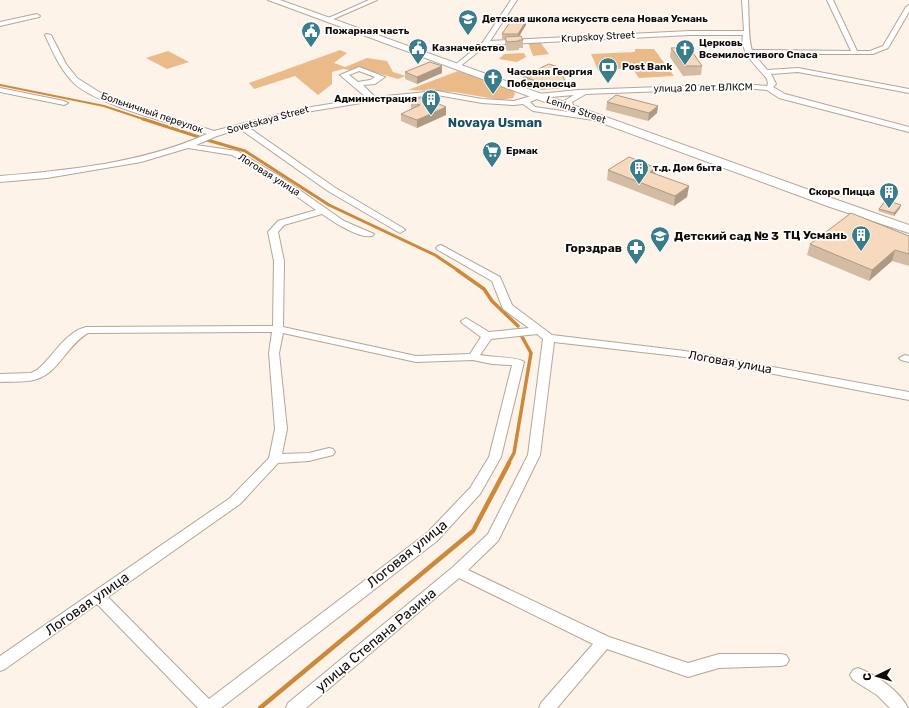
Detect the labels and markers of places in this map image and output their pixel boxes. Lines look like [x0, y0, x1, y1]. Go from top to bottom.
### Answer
school or university icon: Детская школа искусств села Новая Усмань [457, 8, 479, 36]
place label: Детская школа искусств села Новая Усмань [482, 13, 708, 25]
public building icon: Пожарная часть [300, 20, 322, 48]
place label: Пожарная часть [325, 25, 410, 37]
public building icon: Казначейство [407, 37, 429, 65]
place label: Церковь Всемилостивого Спаса [699, 37, 818, 61]
church icon: Церковь Всемилостивого Спаса [674, 38, 696, 66]
place label: Казначейство [432, 42, 505, 54]
bank icon: Post Bank [597, 56, 619, 84]
place label: Post Bank [622, 61, 672, 73]
place label: Часовня Георгия Победоносца [507, 66, 592, 90]
church icon: Часовня Георгия Победоносца [482, 67, 504, 95]
building icon: Администрация [420, 88, 442, 116]
place label: Администрация [334, 93, 417, 105]
supermarket icon: Ермак [481, 140, 503, 168]
place label: Ермак [506, 145, 538, 157]
building icon: т.д. Дом быта [628, 157, 650, 185]
place label: т.д. Дом быта [653, 162, 722, 174]
building icon: Скоро Пицца [878, 181, 900, 209]
place label: Скоро Пицца [809, 186, 875, 198]
building icon: ТЦ Усмань [850, 224, 872, 252]
school or university icon: Детский сад № 3 [649, 225, 671, 253]
place label: ТЦ Усмань [783, 228, 847, 242]
place label: Детский сад № 3 [674, 229, 779, 243]
pharmacy icon: Горздрав [625, 237, 647, 265]
place label: Горздрав [565, 241, 622, 255]

